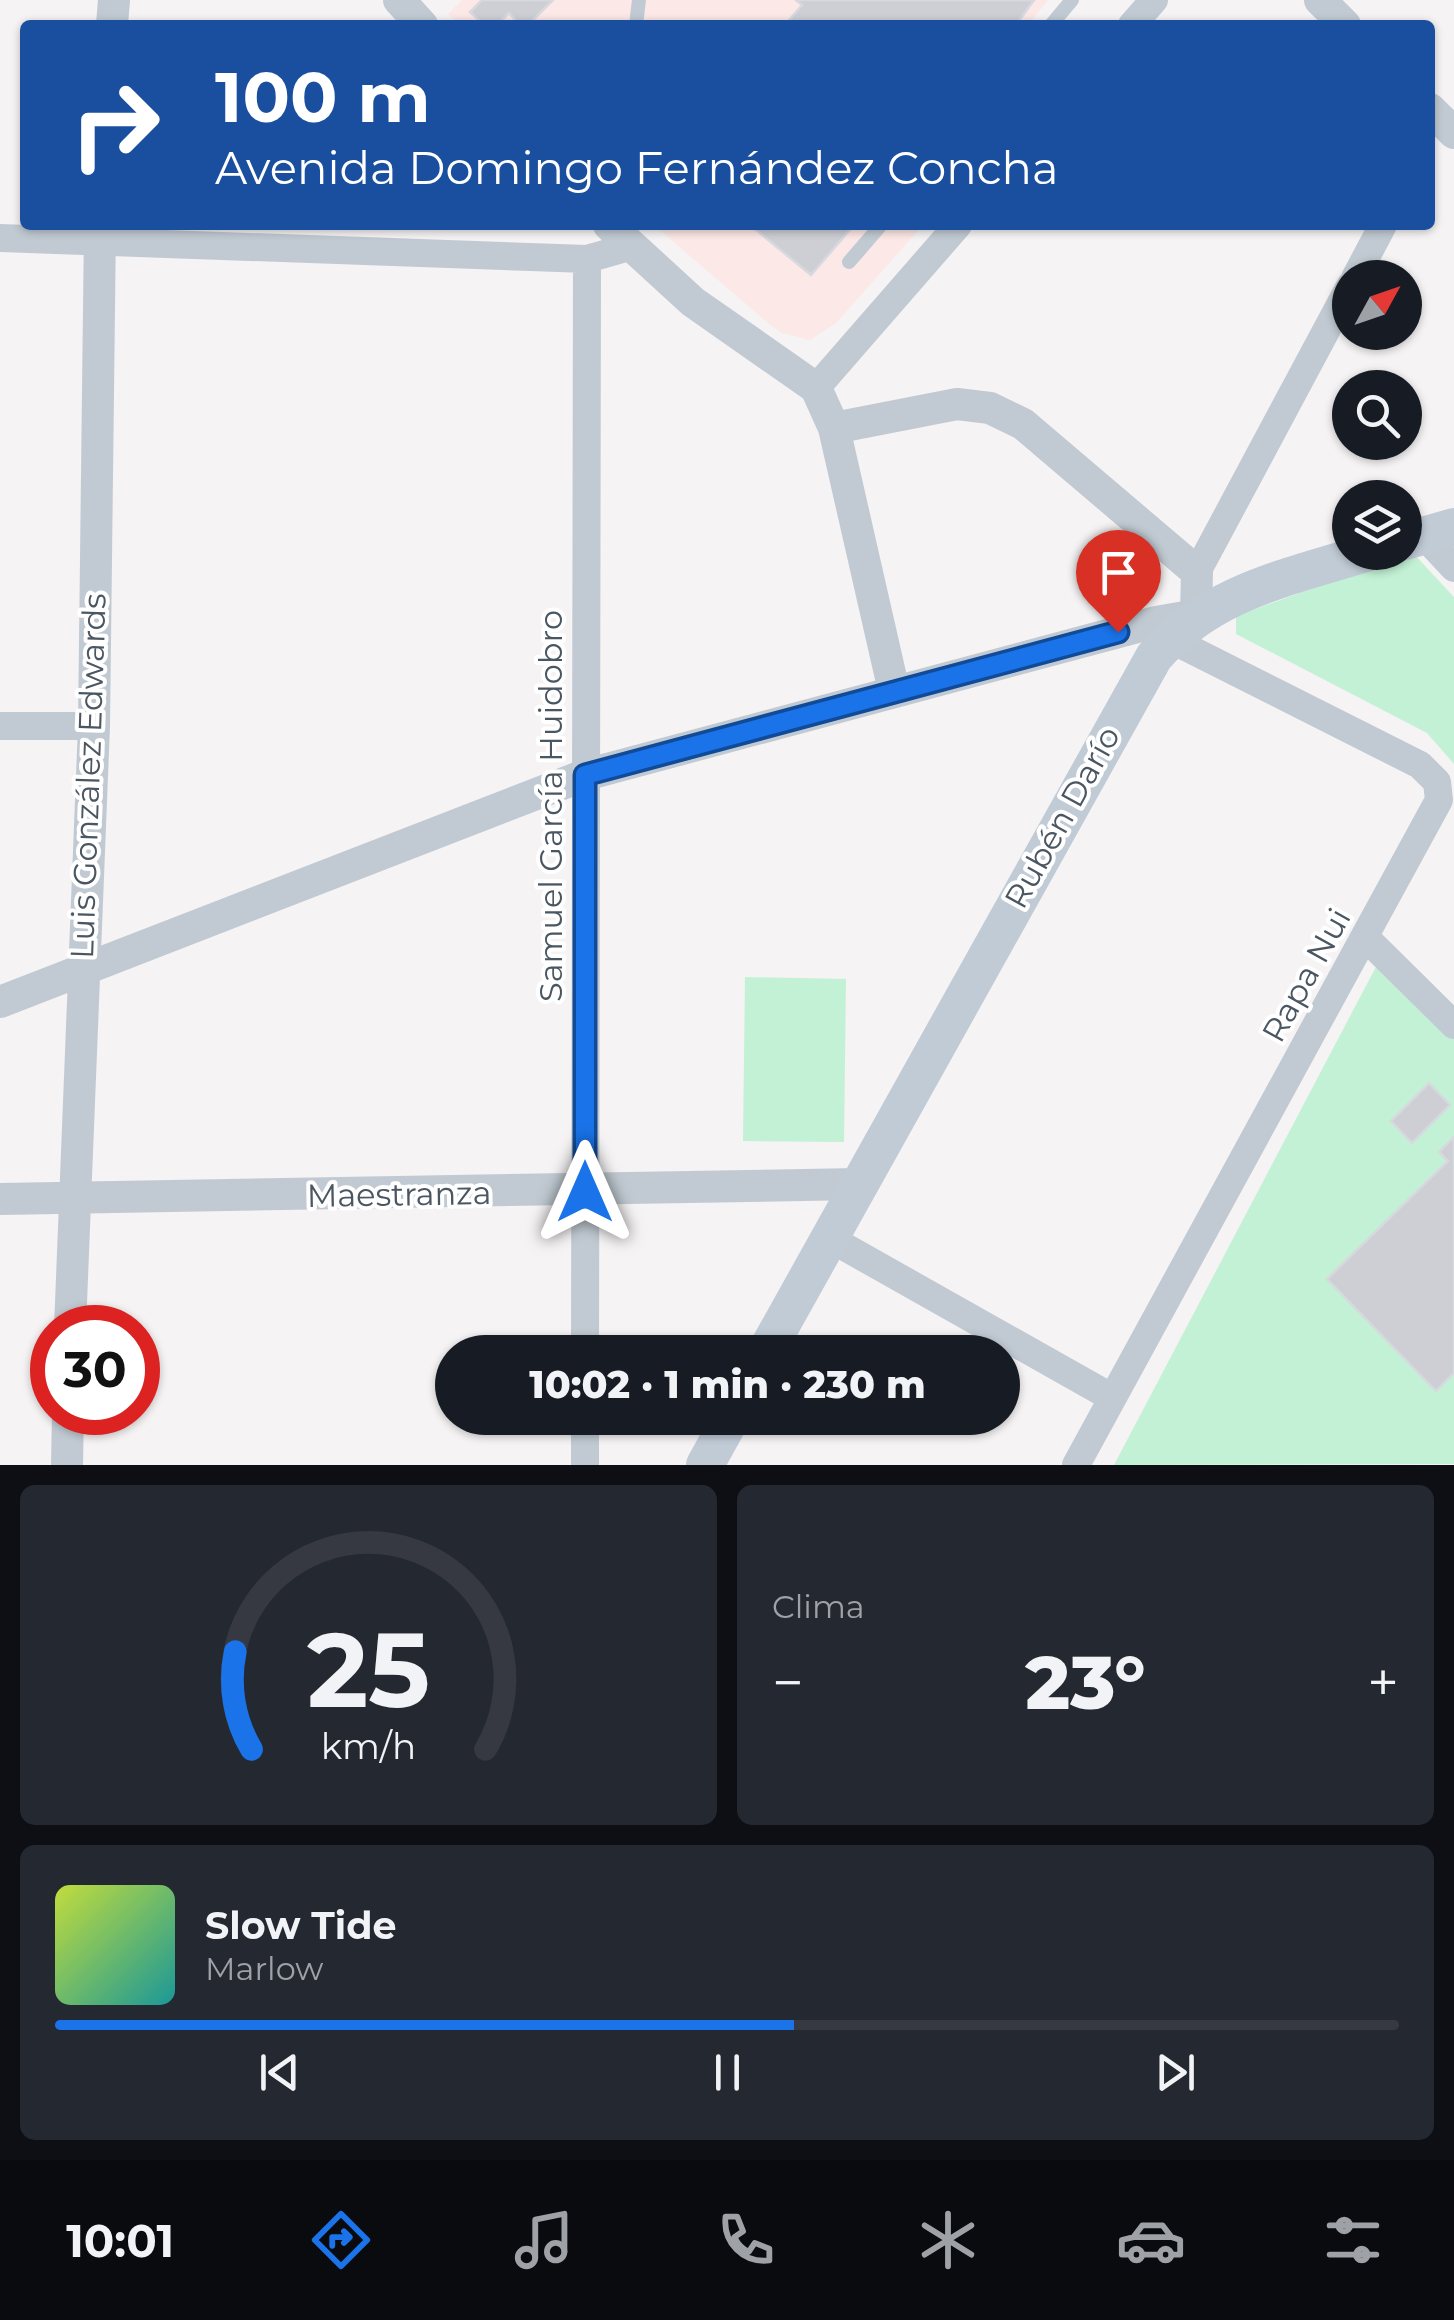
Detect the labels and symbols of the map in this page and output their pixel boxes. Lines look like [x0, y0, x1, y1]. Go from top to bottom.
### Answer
north arrow [1332, 260, 1422, 350]
pin [1076, 530, 1161, 633]
street label: Luis González Edwards [62, 592, 114, 960]
street label: Samuel García Huidobro [531, 610, 570, 1002]
street label: Rubén Darío [996, 719, 1128, 915]
street label: Rapa Nui [1253, 901, 1359, 1049]
position arrow [533, 1140, 637, 1244]
street label: Maestranza [306, 1173, 492, 1215]
speed limit sign: 30 [30, 1305, 160, 1435]

